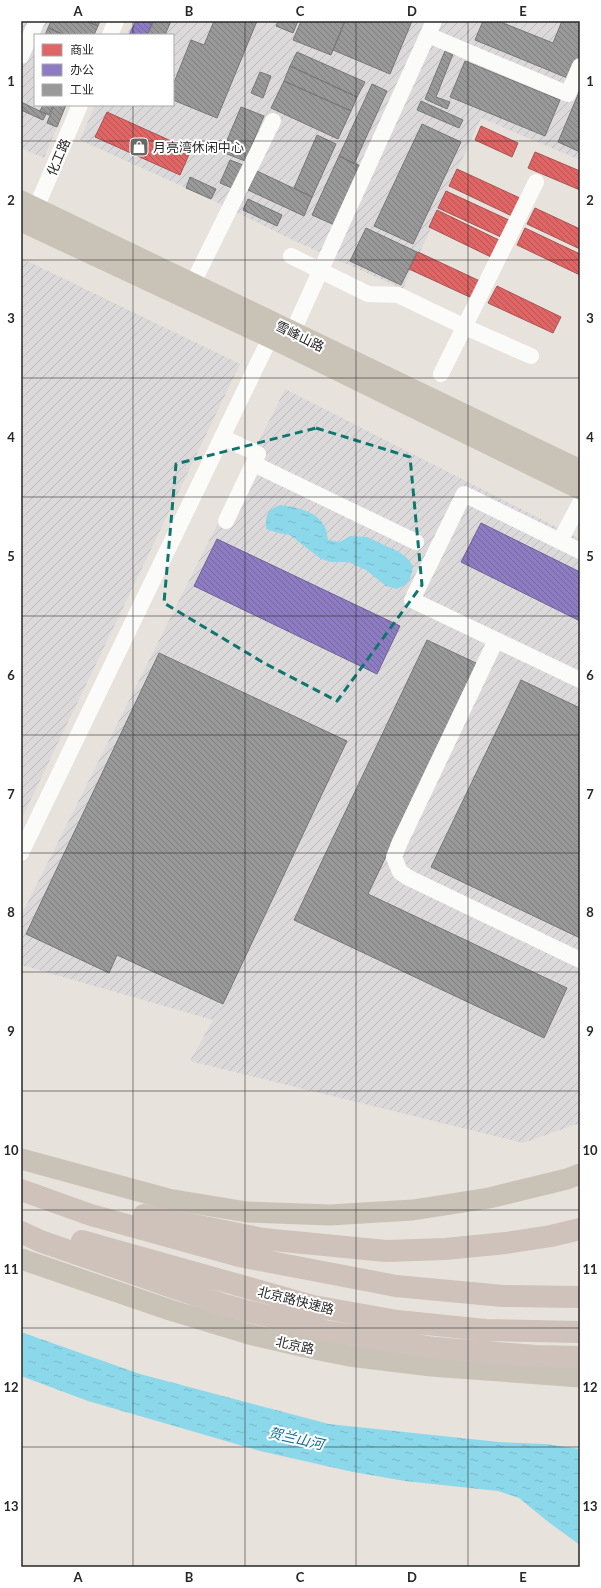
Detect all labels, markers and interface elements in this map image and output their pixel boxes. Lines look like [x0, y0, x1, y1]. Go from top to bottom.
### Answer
text: A [72, 3, 83, 19]
text: B [185, 3, 194, 19]
text: C [296, 3, 305, 19]
text: D [407, 3, 417, 19]
text: E [519, 3, 527, 19]
legend [34, 34, 174, 106]
text: 商业 [70, 42, 94, 57]
text: 办公 [70, 62, 94, 77]
text: 1 [7, 73, 15, 89]
text: 1 [586, 73, 594, 89]
text: 工业 [70, 82, 94, 97]
street label: 化工路 [43, 136, 73, 178]
shop icon: 月亮湾休闲中心 [128, 136, 150, 158]
place label: 月亮湾休闲中心 [153, 139, 244, 155]
text: 2 [7, 192, 15, 208]
text: 2 [586, 192, 594, 208]
text: 3 [7, 310, 15, 326]
text: 3 [586, 310, 594, 326]
street label: 雪峰山路 [273, 317, 327, 355]
text: 4 [7, 429, 15, 445]
text: 4 [586, 429, 594, 445]
text: 5 [7, 548, 15, 564]
text: 5 [586, 548, 594, 564]
text: 6 [7, 667, 15, 683]
text: 6 [586, 667, 594, 683]
text: 7 [7, 786, 15, 802]
text: 7 [586, 786, 594, 802]
text: 8 [7, 904, 15, 920]
text: 8 [586, 904, 594, 920]
text: 9 [7, 1023, 15, 1039]
text: 9 [586, 1023, 594, 1039]
text: 10 [3, 1142, 19, 1158]
text: 10 [582, 1142, 598, 1158]
text: 11 [3, 1261, 19, 1277]
text: 11 [582, 1261, 598, 1277]
street label: 北京路快速路 [256, 1283, 336, 1317]
street label: 北京路 [274, 1333, 316, 1357]
text: 12 [3, 1379, 19, 1395]
text: 12 [582, 1379, 598, 1395]
water label: 贺兰山河 [267, 1423, 328, 1453]
text: 13 [3, 1498, 19, 1514]
text: 13 [582, 1498, 598, 1514]
text: A [72, 1569, 83, 1585]
text: B [185, 1569, 194, 1585]
text: C [296, 1569, 305, 1585]
text: D [407, 1569, 417, 1585]
text: E [519, 1569, 527, 1585]

